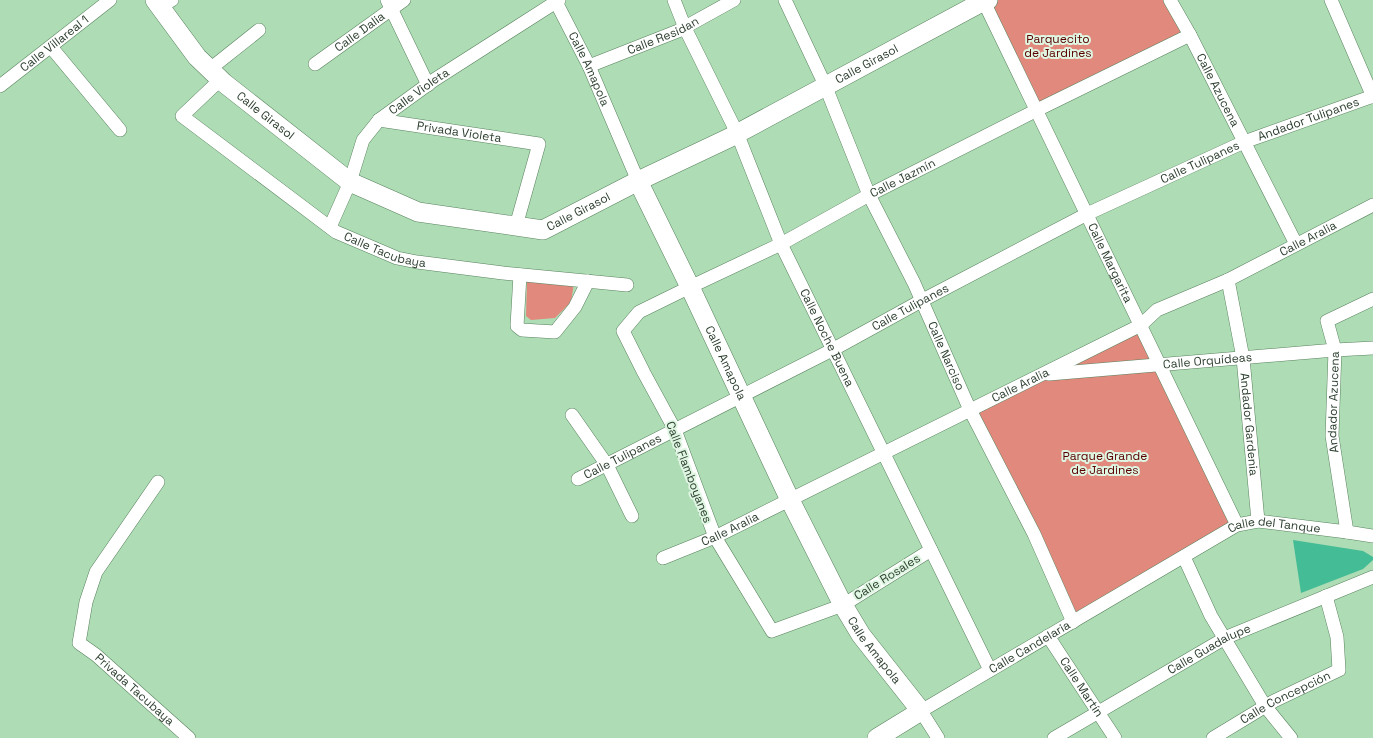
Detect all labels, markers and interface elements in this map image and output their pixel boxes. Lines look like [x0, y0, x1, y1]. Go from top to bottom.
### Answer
street label: Calle Dalia [331, 8, 388, 55]
street label: Calle Villareal 1 [17, 12, 92, 75]
street label: Calle Residan [625, 13, 702, 58]
street label: Calle Amapola [565, 29, 613, 109]
park label: Parquecito de Jardines [1024, 31, 1092, 61]
street label: Calle Girasol [832, 41, 901, 88]
street label: Calle Azucena [1193, 51, 1243, 130]
street label: Calle Violeta [386, 64, 452, 118]
street label: Calle Girasol [233, 88, 298, 143]
street label: Andador Tulipanes [1255, 94, 1361, 144]
street label: Privada Violeta [416, 118, 503, 146]
street label: Calle Tulipanes [1158, 137, 1242, 187]
street label: Calle Jazmín [867, 155, 938, 201]
street label: Calle Girasol [544, 189, 613, 235]
street label: Calle Aralia [1277, 217, 1339, 260]
street label: Calle Margarita [1084, 220, 1136, 306]
street label: Calle Tacubaya [341, 228, 427, 271]
street label: Calle Tulipanes [869, 280, 951, 335]
street label: Calle Noche Buena [796, 286, 858, 390]
street label: Calle Narciso [924, 319, 968, 393]
street label: Calle Amapola [701, 323, 750, 403]
street label: Calle Orquídeas [1162, 349, 1253, 372]
street label: Andador Azucena [1324, 351, 1343, 454]
street label: Calle Aralia [989, 364, 1052, 406]
street label: Andador Gardenia [1236, 372, 1262, 477]
street label: Calle Flamboyanes [662, 419, 716, 525]
street label: Calle Tulipanes [581, 430, 664, 483]
park label: Parque Grande de Jardines [1063, 448, 1147, 478]
street label: Calle Aralia [699, 508, 762, 550]
street label: Calle del Tanque [1225, 513, 1321, 537]
street label: Calle Rosales [851, 550, 923, 604]
street label: Calle Amapola [844, 614, 905, 687]
street label: Calle Candelaria [986, 617, 1073, 677]
street label: Calle Guadalupe [1165, 620, 1253, 678]
street label: Privada Tacubaya [91, 650, 178, 729]
street label: Calle Martín [1056, 654, 1107, 720]
street label: Calle Concepción [1237, 667, 1333, 728]

